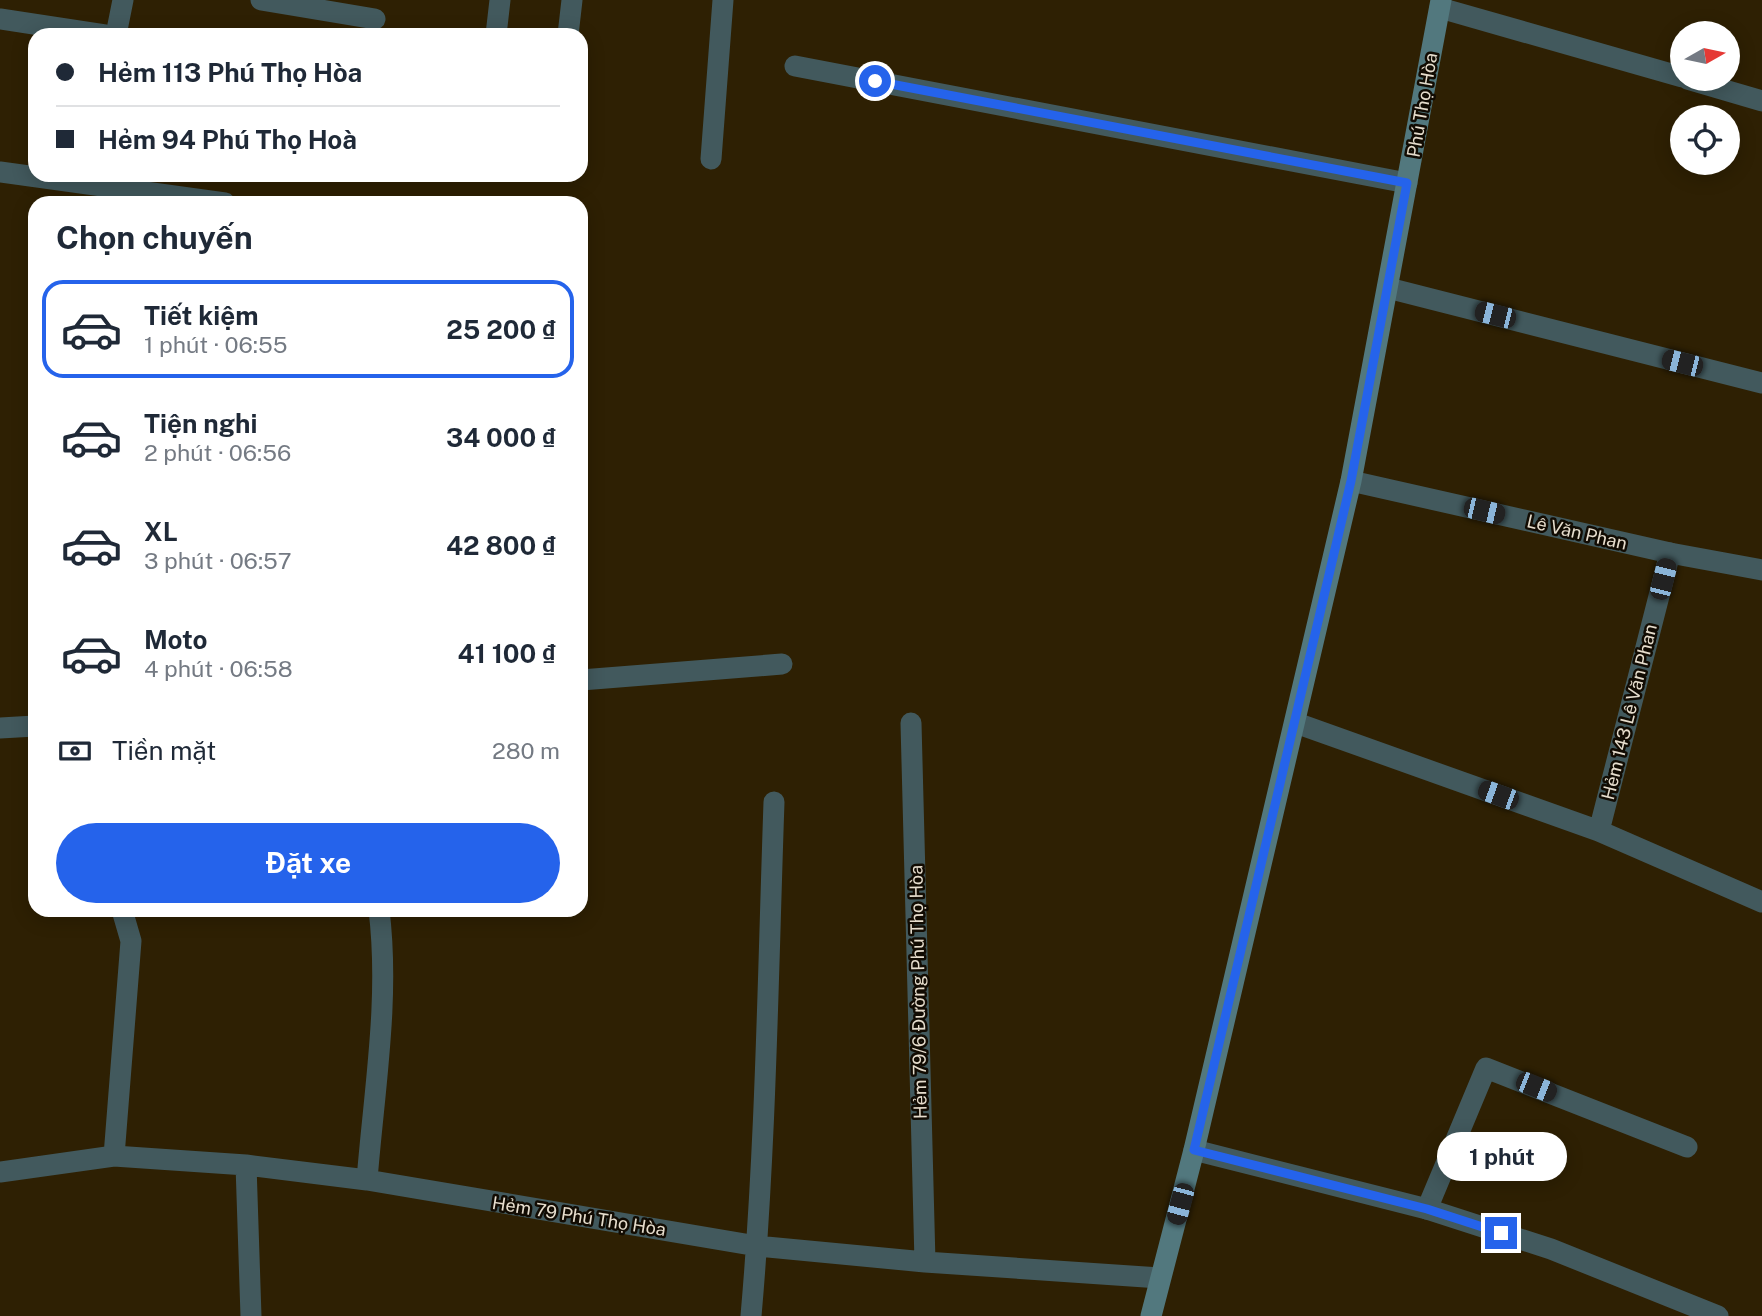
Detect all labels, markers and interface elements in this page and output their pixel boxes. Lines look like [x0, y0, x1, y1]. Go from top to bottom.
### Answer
north arrow [1670, 21, 1740, 91]
map controls [1670, 21, 1740, 175]
street label: Phú Thọ Hòa [1402, 51, 1442, 159]
text: Hẻm 113 Phú Thọ Hòa [98, 57, 362, 88]
route start [859, 65, 891, 97]
button: locate [1670, 105, 1740, 175]
text: Hẻm 94 Phú Thọ Hoà [98, 124, 357, 155]
text: Chọn chuyến [56, 219, 253, 256]
icon: car [60, 298, 123, 361]
text: Tiết kiệm [144, 300, 259, 331]
car [1473, 300, 1518, 330]
text: 25 200 ₫ [446, 314, 556, 345]
text: 1 phút · 06:55 [144, 331, 287, 358]
car [1660, 348, 1705, 378]
icon: car [60, 406, 123, 469]
text: Tiện nghi [144, 408, 257, 439]
text: 34 000 ₫ [446, 422, 556, 453]
text: 2 phút · 06:56 [144, 439, 291, 466]
car [1462, 496, 1507, 526]
street label: Lê Văn Phan [1525, 510, 1629, 554]
icon: car [60, 514, 123, 577]
text: XL [144, 516, 178, 547]
text: 42 800 ₫ [446, 530, 556, 561]
text: 3 phút · 06:57 [144, 547, 292, 574]
car [1648, 556, 1679, 602]
icon: car [60, 622, 123, 685]
street label: Hẻm 143 Lê Văn Phan [1597, 622, 1661, 802]
text: Moto [144, 624, 207, 655]
text: 41 100 ₫ [458, 638, 556, 669]
text: 4 phút · 06:58 [144, 655, 293, 682]
icon: cash [56, 732, 94, 770]
text: Tiền mặt [112, 735, 216, 766]
text: 280 m [492, 737, 560, 764]
car [1475, 778, 1522, 812]
button: Đặt xe [56, 823, 560, 903]
street label: Hẻm 79/6 Đường Phú Thọ Hòa [905, 865, 931, 1119]
car [1513, 1069, 1560, 1105]
callout: 1 phút [1436, 1132, 1566, 1180]
text: 1 phút [1469, 1143, 1535, 1170]
car [1165, 1181, 1196, 1227]
street label: Hẻm 79 Phú Thọ Hòa [491, 1192, 667, 1240]
route end [1485, 1217, 1517, 1249]

